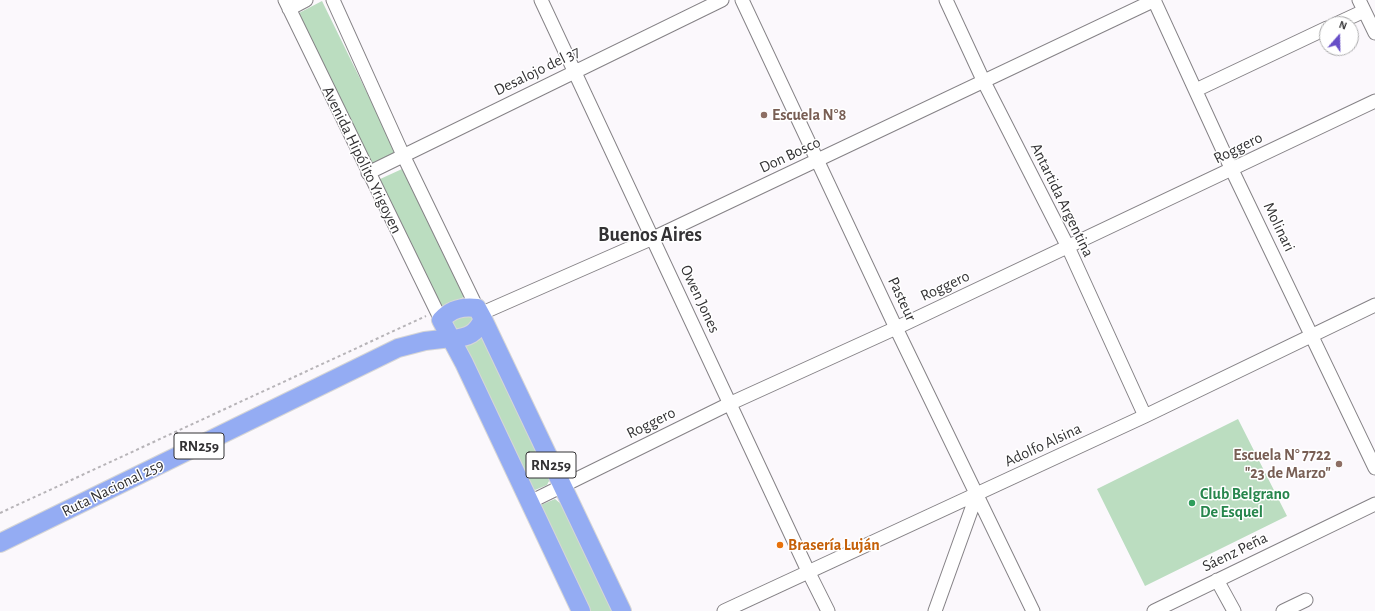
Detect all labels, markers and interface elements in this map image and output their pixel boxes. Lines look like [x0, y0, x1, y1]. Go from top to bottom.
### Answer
north arrow [1319, 16, 1359, 56]
text: N [1337, 19, 1348, 32]
street label: Desalojo del 37 [491, 42, 583, 100]
street label: Avenida Hipólito Yrigoyen [318, 83, 406, 237]
place label: Escuela N°8 [772, 105, 846, 125]
marker: Escuela N°8 [759, 110, 769, 120]
street label: Roggero [1210, 128, 1266, 168]
street label: Don Bosco [756, 133, 824, 177]
street label: Antartida Argentina [1026, 140, 1098, 260]
street label: Molinari [1259, 199, 1299, 255]
district label: Buenos Aires [598, 223, 702, 247]
street label: Owen Jones [676, 262, 724, 336]
street label: Roggero [917, 266, 973, 306]
street label: Pasteur [883, 274, 921, 324]
street label: Roggero [623, 403, 679, 443]
street label: Adolfo Alsina [1001, 419, 1085, 471]
road number: RN259 [174, 433, 224, 459]
place label: Escuela N° 7722 "23 de Marzo" [1233, 445, 1331, 483]
road number: RN259 [526, 452, 576, 478]
street label: Ruta Nacional 259 [59, 455, 167, 521]
marker: Escuela N° 7722 "23 de Marzo" [1334, 459, 1344, 469]
place label: Club Belgrano De Esquel [1200, 484, 1290, 522]
marker: Club Belgrano De Esquel [1187, 498, 1197, 508]
street label: Sáenz Peña [1199, 528, 1271, 576]
place label: Brasería Luján [788, 535, 880, 555]
marker: Brasería Luján [775, 540, 785, 550]

